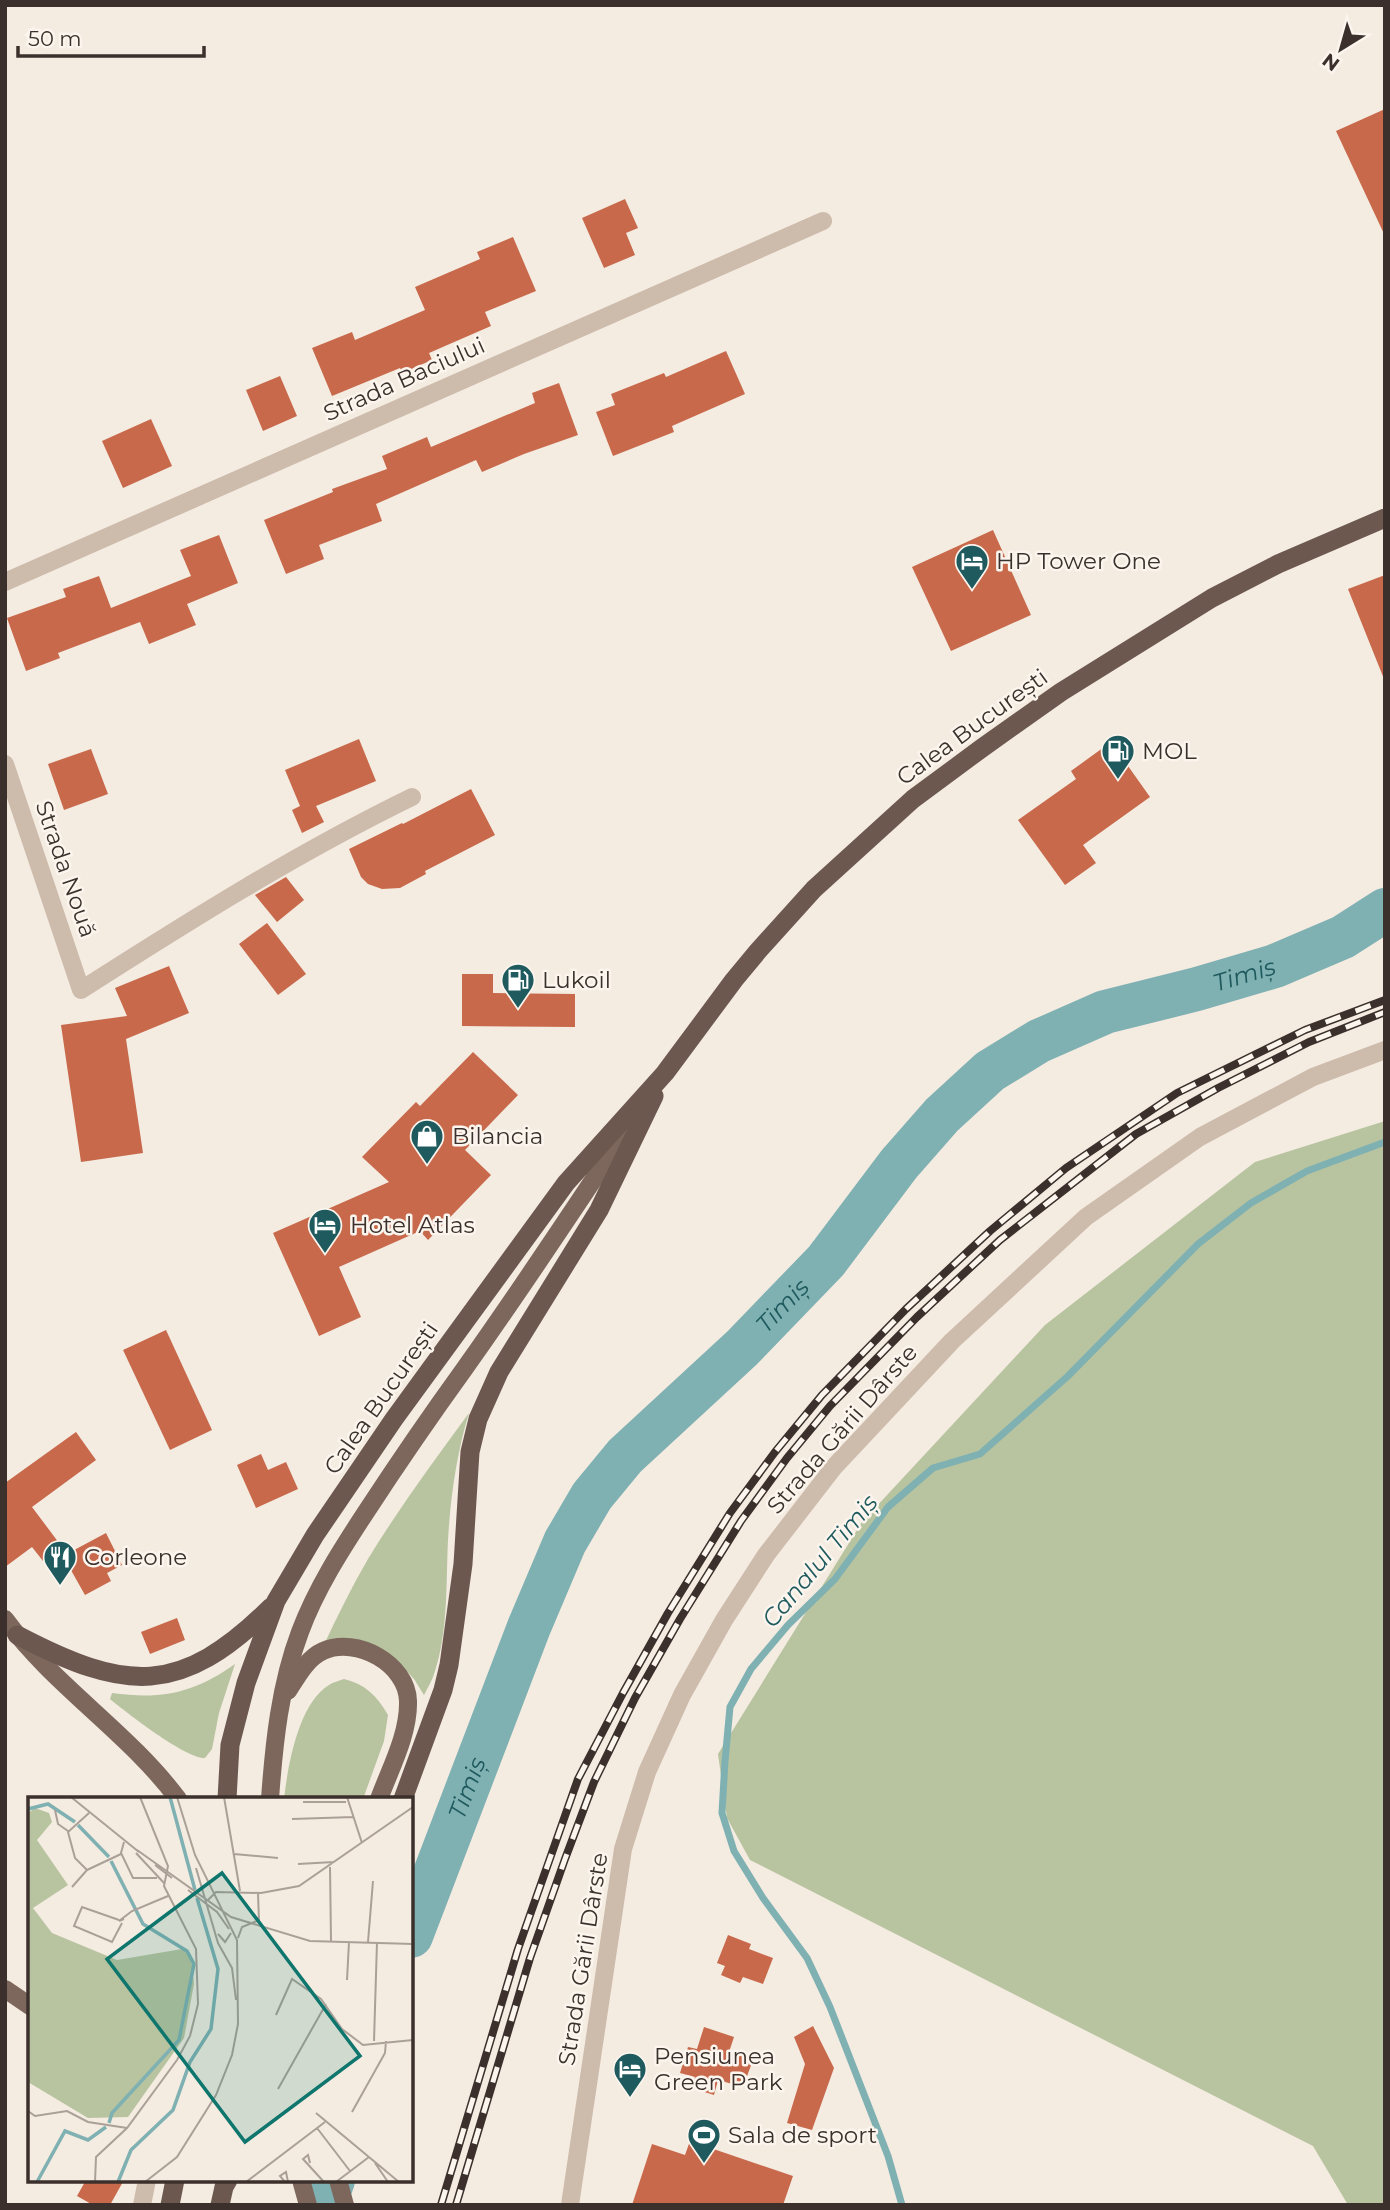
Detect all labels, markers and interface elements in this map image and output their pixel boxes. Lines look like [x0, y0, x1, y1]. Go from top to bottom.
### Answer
scale bar [18, 14, 203, 58]
north arrow [1306, 14, 1376, 84]
text: 50 m [28, 26, 82, 51]
text: N [1318, 48, 1344, 76]
street label: Strada Baciului [319, 331, 489, 427]
hotel icon: HP Tower One [953, 542, 991, 591]
place label: HP Tower One [996, 547, 1161, 575]
street label: Calea București [891, 663, 1053, 791]
fuel station icon: MOL [1099, 732, 1137, 781]
place label: MOL [1142, 737, 1197, 765]
street label: Strada Nouă [30, 797, 102, 941]
water label: Timiș [1210, 951, 1280, 997]
fuel station icon: Lukoil [499, 961, 537, 1010]
place label: Lukoil [542, 966, 611, 994]
shop icon: Bilancia [408, 1117, 446, 1166]
place label: Bilancia [452, 1122, 543, 1150]
hotel icon: Hotel Atlas [306, 1206, 344, 1255]
place label: Hotel Atlas [350, 1211, 475, 1239]
water label: Timiș [750, 1272, 816, 1339]
street label: Calea București [318, 1316, 444, 1480]
street label: Strada Gării Dârste [761, 1339, 923, 1519]
water label: Canalul Timiș [756, 1488, 885, 1634]
restaurant icon: Corleone [41, 1538, 79, 1587]
place label: Corleone [84, 1543, 187, 1571]
water label: Timiș [442, 1753, 493, 1823]
inset map [28, 1797, 413, 2182]
street label: Strada Gării Dârste [552, 1851, 614, 2067]
place label: Pensiunea Green Park [654, 2042, 783, 2096]
hotel icon: Pensiunea Green Park [611, 2050, 649, 2099]
sports icon: Sala de sport [685, 2116, 723, 2165]
place label: Sala de sport [728, 2121, 877, 2149]

